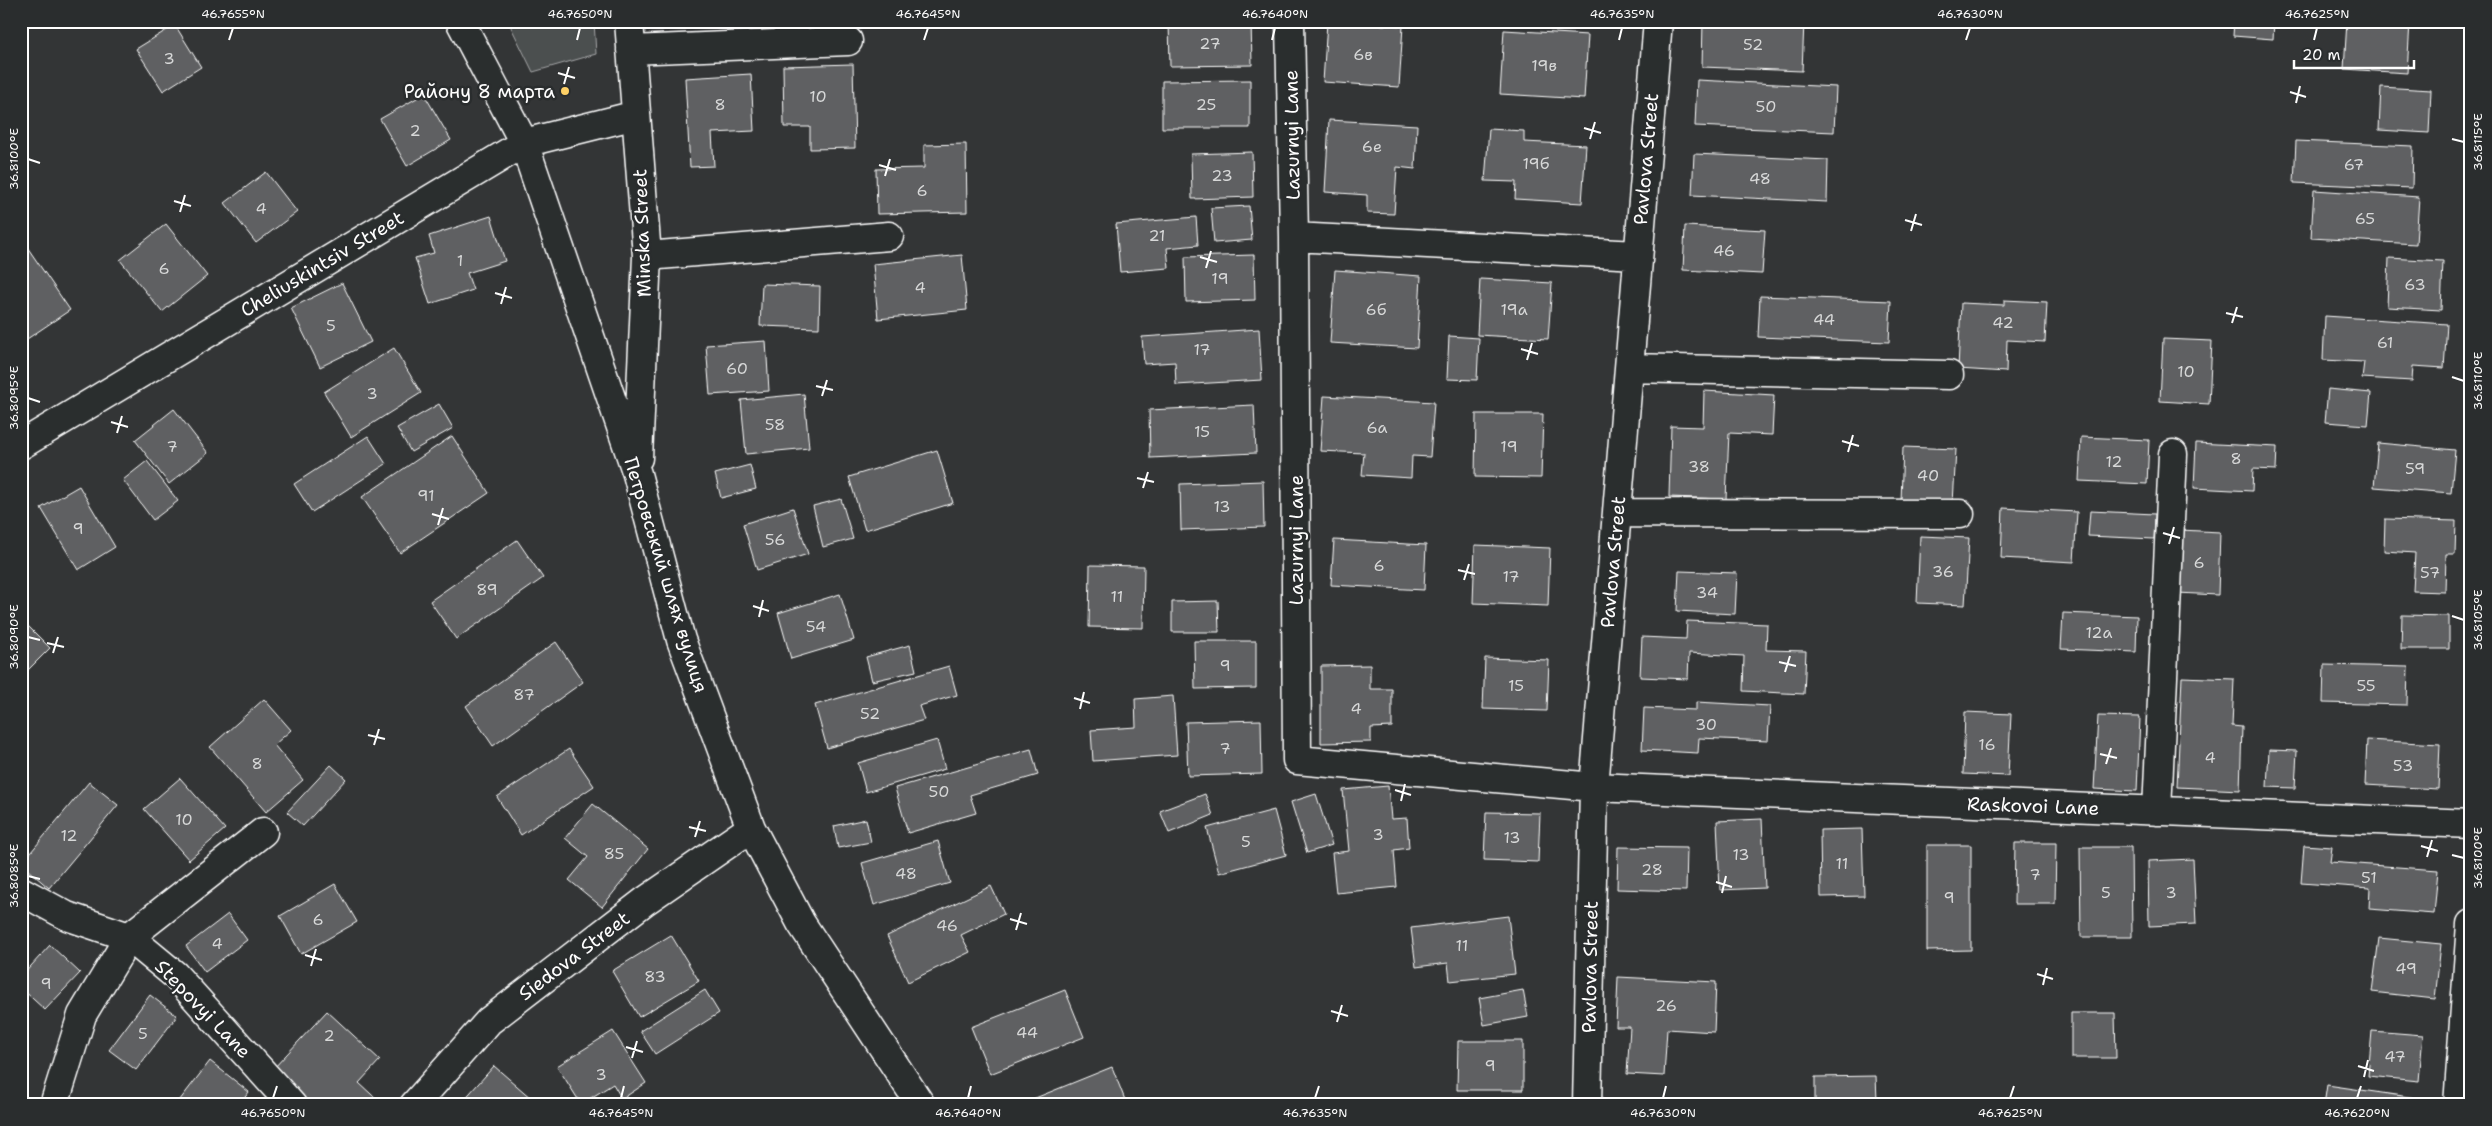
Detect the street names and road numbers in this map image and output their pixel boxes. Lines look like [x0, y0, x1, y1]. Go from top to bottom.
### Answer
street label: Lazurnyi Lane [1278, 70, 1306, 200]
street label: Pavlova Street [1628, 92, 1664, 226]
street label: Minska Street [627, 168, 657, 298]
street label: Cheliuskintsiv Street [236, 205, 408, 323]
street label: Петровський шлях вулиця [618, 454, 714, 696]
street label: Lazurnyi Lane [1284, 475, 1309, 605]
street label: Pavlova Street [1595, 495, 1631, 629]
street label: Raskovoi Lane [1966, 791, 2100, 821]
street label: Pavlova Street [1576, 901, 1604, 1033]
street label: Siedova Street [513, 906, 635, 1006]
street label: Stepovyi Lane [150, 954, 256, 1064]

